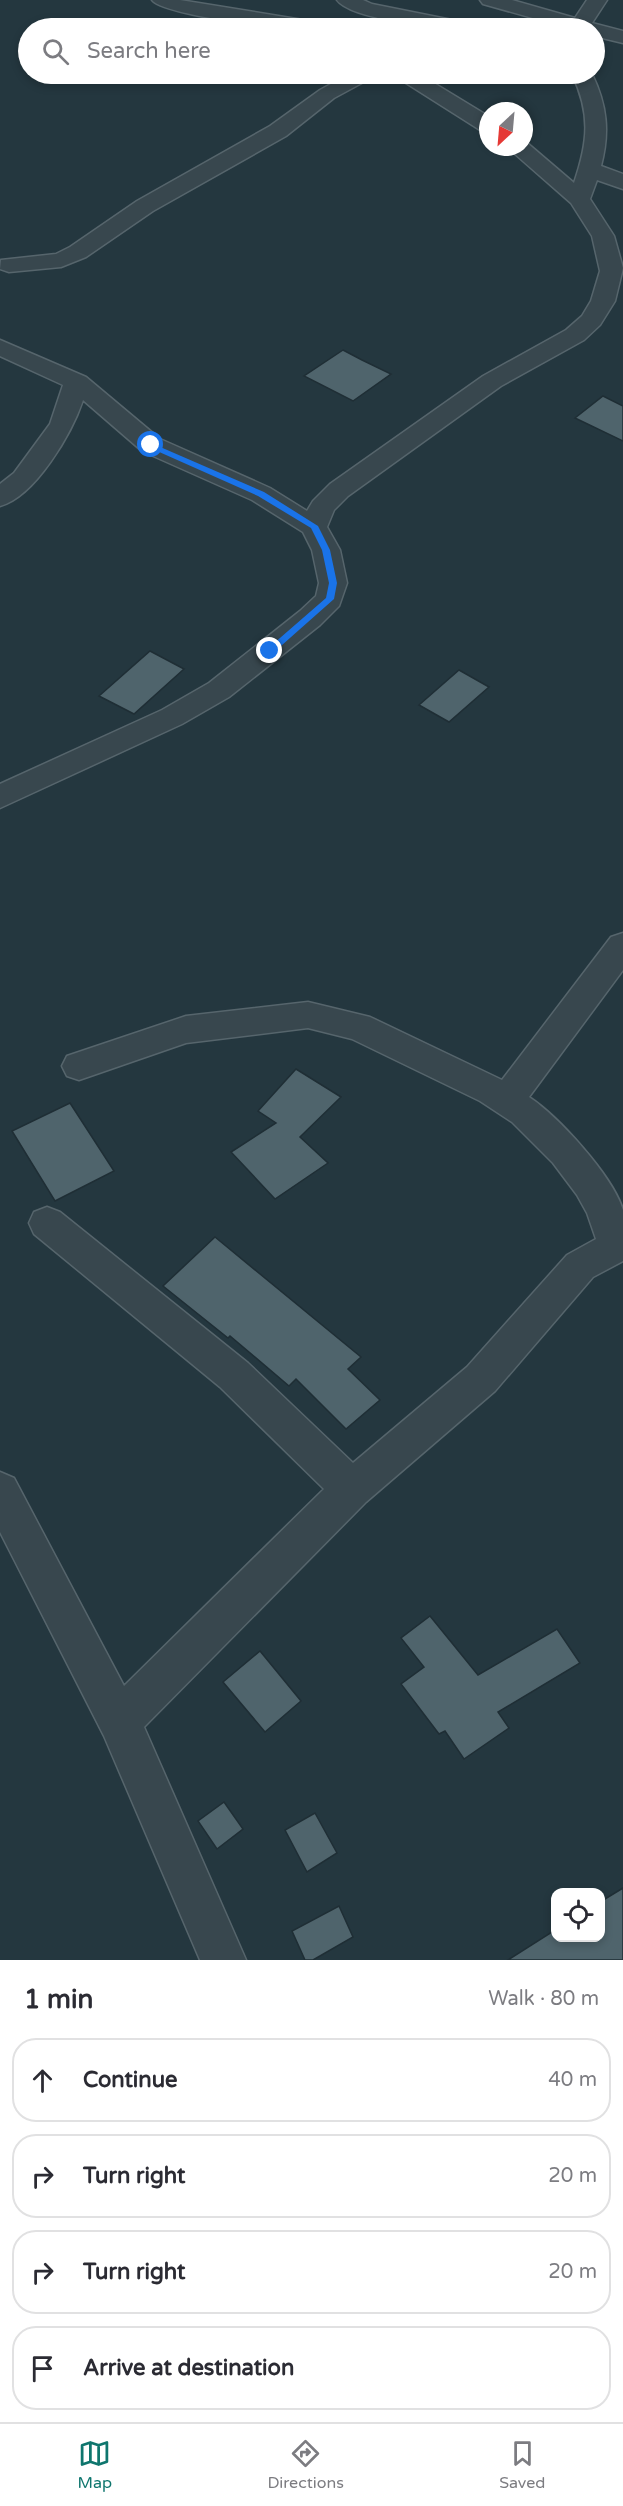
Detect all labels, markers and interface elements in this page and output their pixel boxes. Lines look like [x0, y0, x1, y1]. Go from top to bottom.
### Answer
search box [18, 18, 605, 84]
icon: search [39, 35, 72, 68]
text: Search here [87, 38, 211, 64]
north arrow [479, 102, 533, 156]
route start [137, 431, 163, 457]
route end [256, 637, 282, 663]
map controls [551, 1888, 605, 1942]
button: locate [551, 1888, 605, 1942]
text: 1 min [24, 1984, 93, 2015]
text: Walk · 80 m [488, 1987, 599, 2011]
icon: ahead [26, 2064, 59, 2097]
text: Continue [83, 2067, 178, 2093]
text: 40 m [548, 2068, 597, 2092]
icon: right [26, 2160, 59, 2193]
text: Turn right [83, 2163, 185, 2189]
text: 20 m [548, 2164, 597, 2188]
icon: right [26, 2256, 59, 2289]
text: Turn right [83, 2259, 185, 2285]
text: 20 m [548, 2260, 597, 2284]
icon: arrive [26, 2352, 59, 2385]
text: Arrive at destination [83, 2355, 294, 2381]
tab: Map [78, 2437, 112, 2493]
tab: Directions [267, 2437, 344, 2493]
tab: Saved [499, 2437, 545, 2493]

